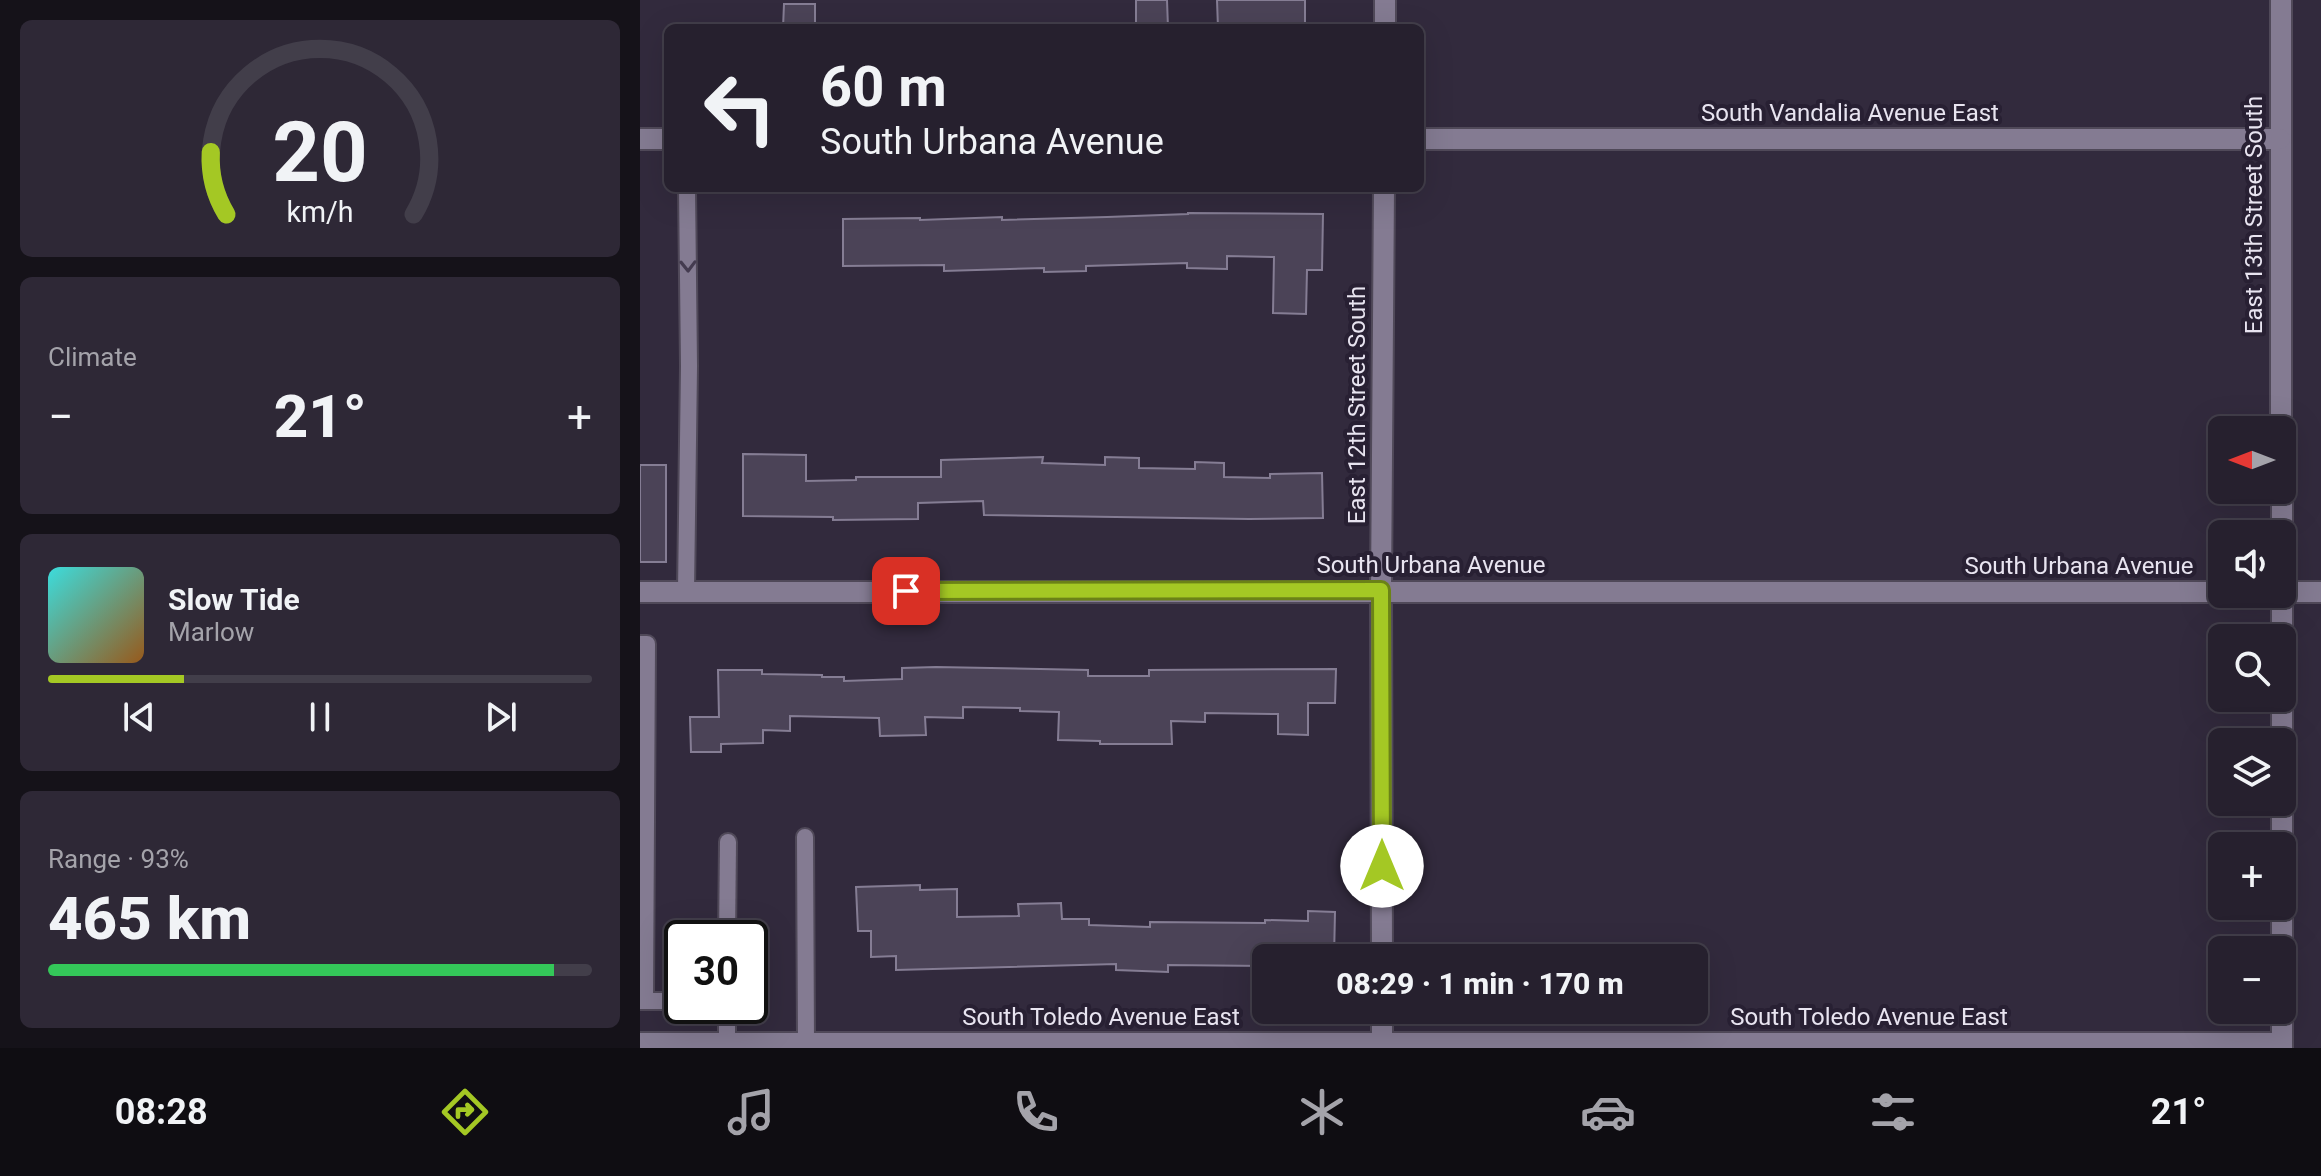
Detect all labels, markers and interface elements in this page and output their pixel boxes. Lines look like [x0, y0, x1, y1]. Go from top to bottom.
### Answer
text: 60 m [820, 54, 947, 120]
icon: left [688, 56, 792, 160]
street label: East 13th Street South [2240, 96, 2268, 334]
street label: South Vandalia Avenue East [1701, 99, 1999, 127]
text: 20 [272, 103, 368, 200]
text: South Urbana Avenue [820, 121, 1164, 163]
text: km/h [286, 195, 354, 229]
one-way arrow [679, 260, 697, 273]
street label: East 12th Street South [1343, 286, 1371, 524]
text: Climate [48, 342, 137, 372]
text: 21° [274, 381, 367, 452]
text: − [48, 391, 73, 443]
text: + [567, 391, 592, 443]
north arrow [2208, 416, 2296, 504]
map controls [2208, 416, 2296, 1024]
button: sound [2208, 520, 2296, 608]
street label: South Urbana Avenue [1316, 551, 1546, 579]
street label: South Urbana Avenue [1964, 552, 2194, 580]
pin [872, 557, 940, 625]
icon: arrive [884, 569, 928, 613]
text: Slow Tide [168, 582, 300, 617]
text: Marlow [168, 617, 254, 647]
button: search [2208, 624, 2296, 712]
icon: previous [117, 695, 161, 739]
icon: pause [298, 695, 342, 739]
icon: next [479, 695, 523, 739]
button: layers [2208, 728, 2296, 816]
position arrow [1340, 824, 1424, 908]
button: + [2208, 832, 2296, 920]
text: Range · 93% [48, 844, 189, 874]
text: 465 km [48, 883, 251, 954]
speed limit sign: 30 [664, 920, 768, 1024]
button: − [2208, 936, 2296, 1024]
text: 08:29 · 1 min · 170 m [1336, 966, 1624, 1001]
street label: South Toledo Avenue East [962, 1003, 1240, 1031]
street label: South Toledo Avenue East [1730, 1003, 2008, 1031]
icon: directions [437, 1084, 493, 1140]
icon: music [723, 1084, 779, 1140]
icon: phone [1008, 1084, 1064, 1140]
icon: climate [1294, 1084, 1350, 1140]
icon: car [1580, 1084, 1636, 1140]
icon: filters [1865, 1084, 1921, 1140]
text: 08:28 [115, 1091, 208, 1133]
text: 21° [2151, 1091, 2206, 1133]

